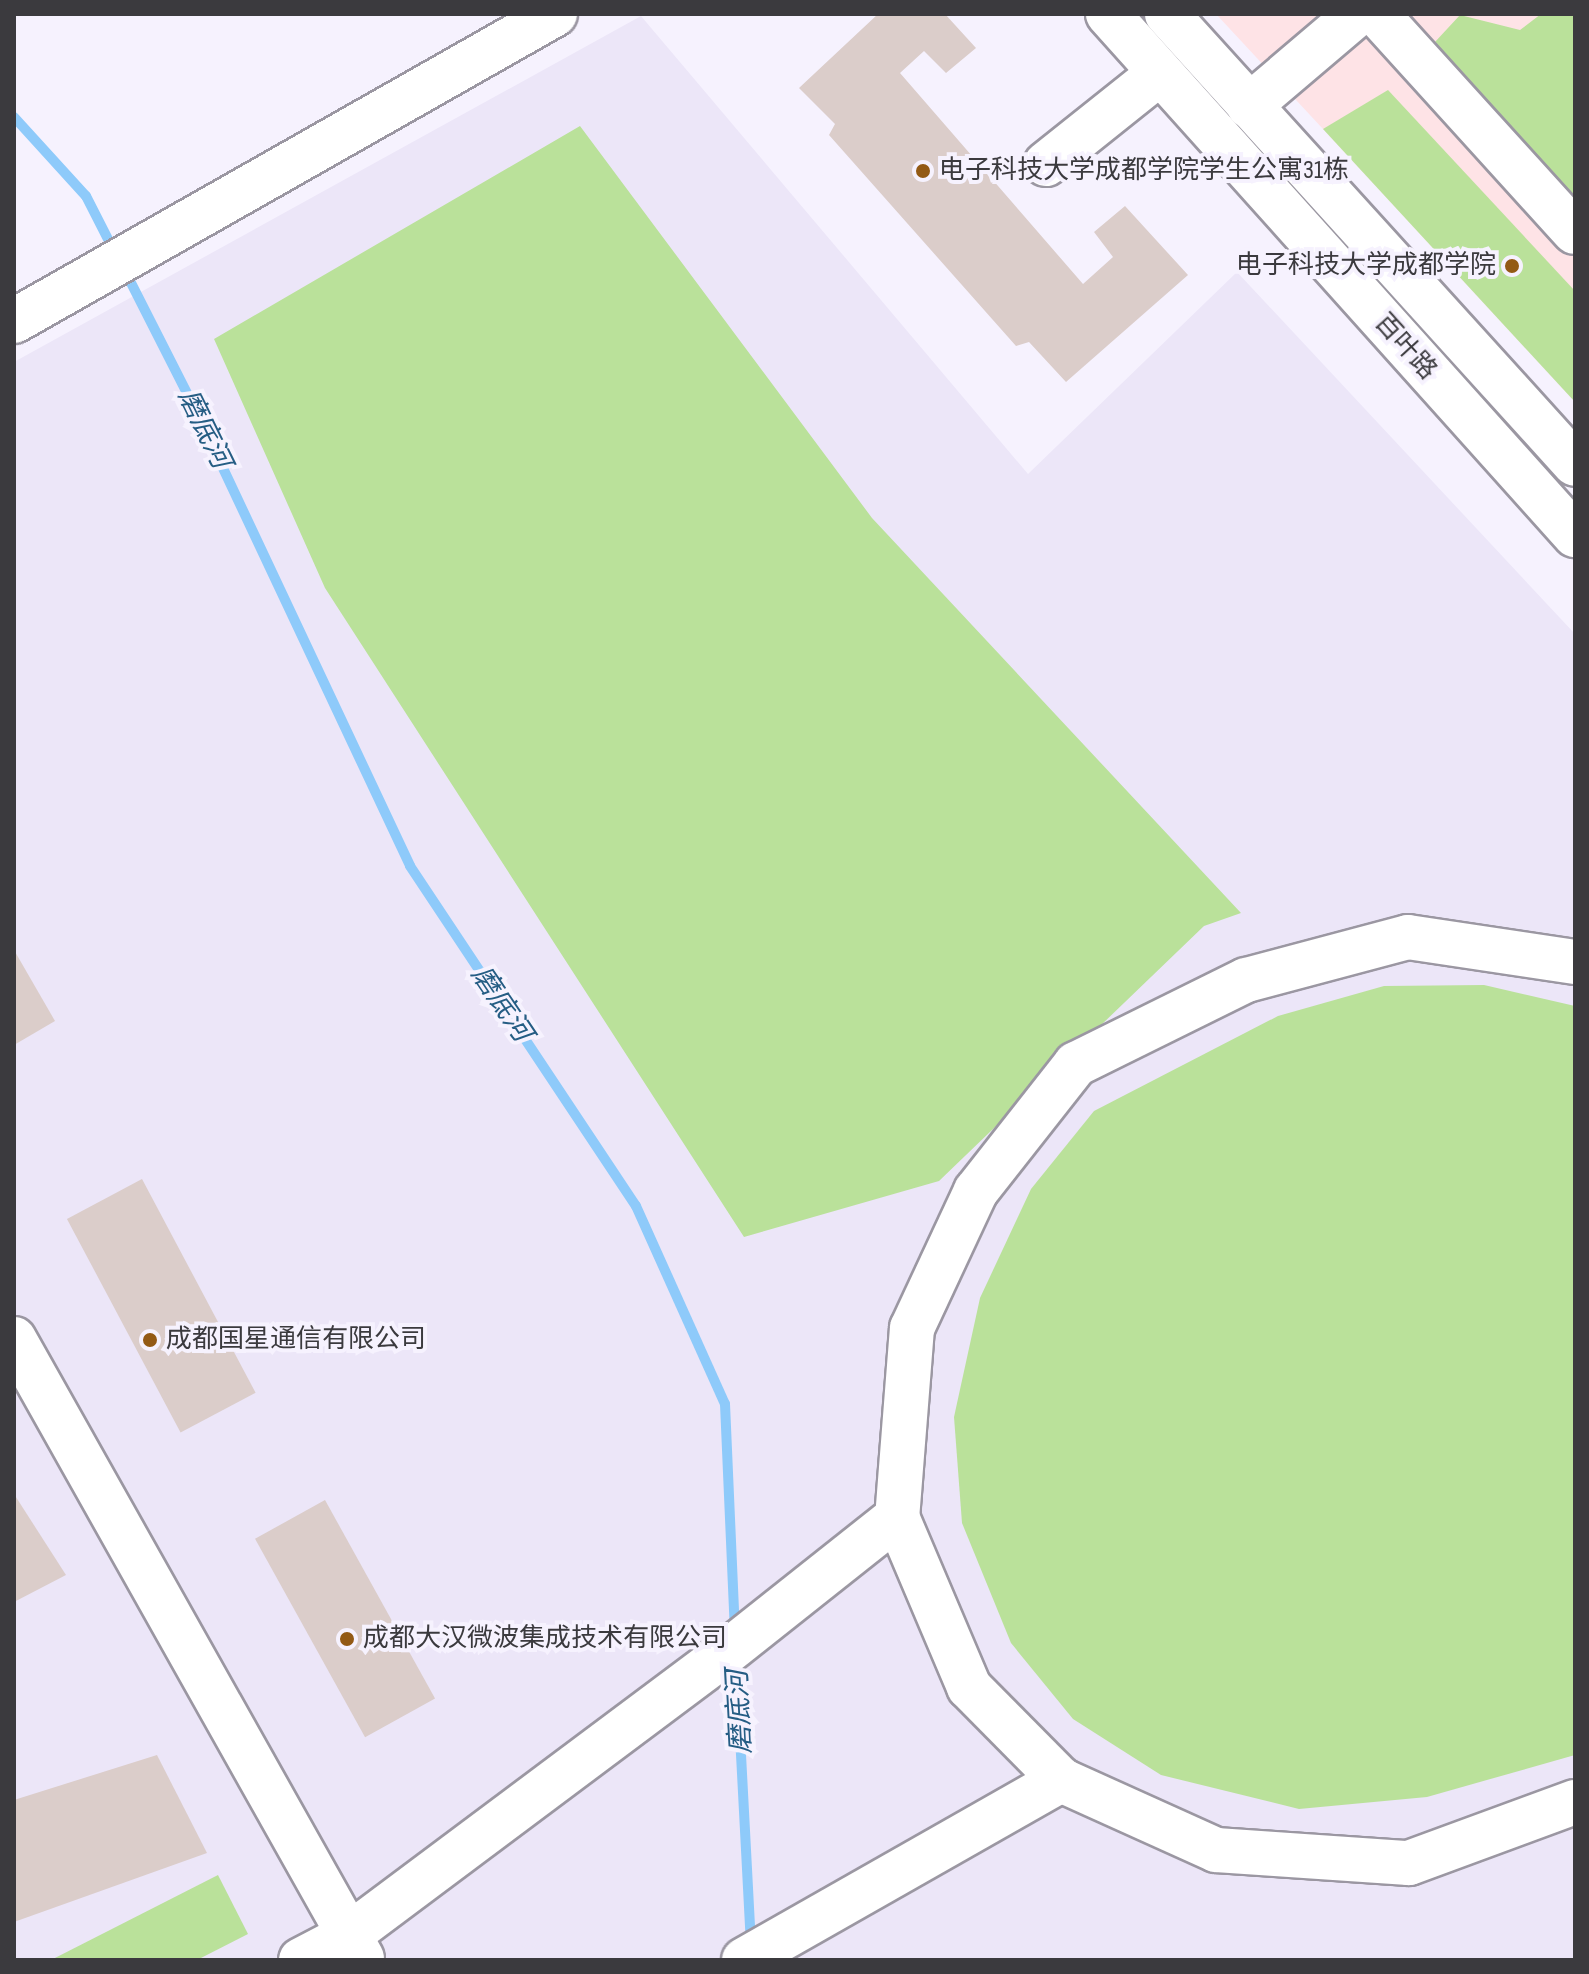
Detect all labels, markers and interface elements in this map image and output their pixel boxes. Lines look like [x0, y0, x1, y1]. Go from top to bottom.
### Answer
place label: 电子科技大学成都学院学生公寓31栋 [939, 155, 1349, 187]
marker: 电子科技大学成都学院学生公寓31栋 [914, 162, 932, 180]
place label: 电子科技大学成都学院 [1236, 250, 1496, 282]
marker: 电子科技大学成都学院 [1503, 257, 1521, 275]
street label: 百叶路 [1367, 308, 1443, 386]
water label: 磨底河 [170, 384, 238, 474]
water label: 磨底河 [464, 960, 538, 1048]
place label: 成都国星通信有限公司 [166, 1324, 426, 1356]
marker: 成都国星通信有限公司 [141, 1331, 159, 1349]
place label: 成都大汉微波集成技术有限公司 [363, 1623, 727, 1655]
marker: 成都大汉微波集成技术有限公司 [338, 1630, 356, 1648]
water label: 磨底河 [721, 1669, 759, 1755]

